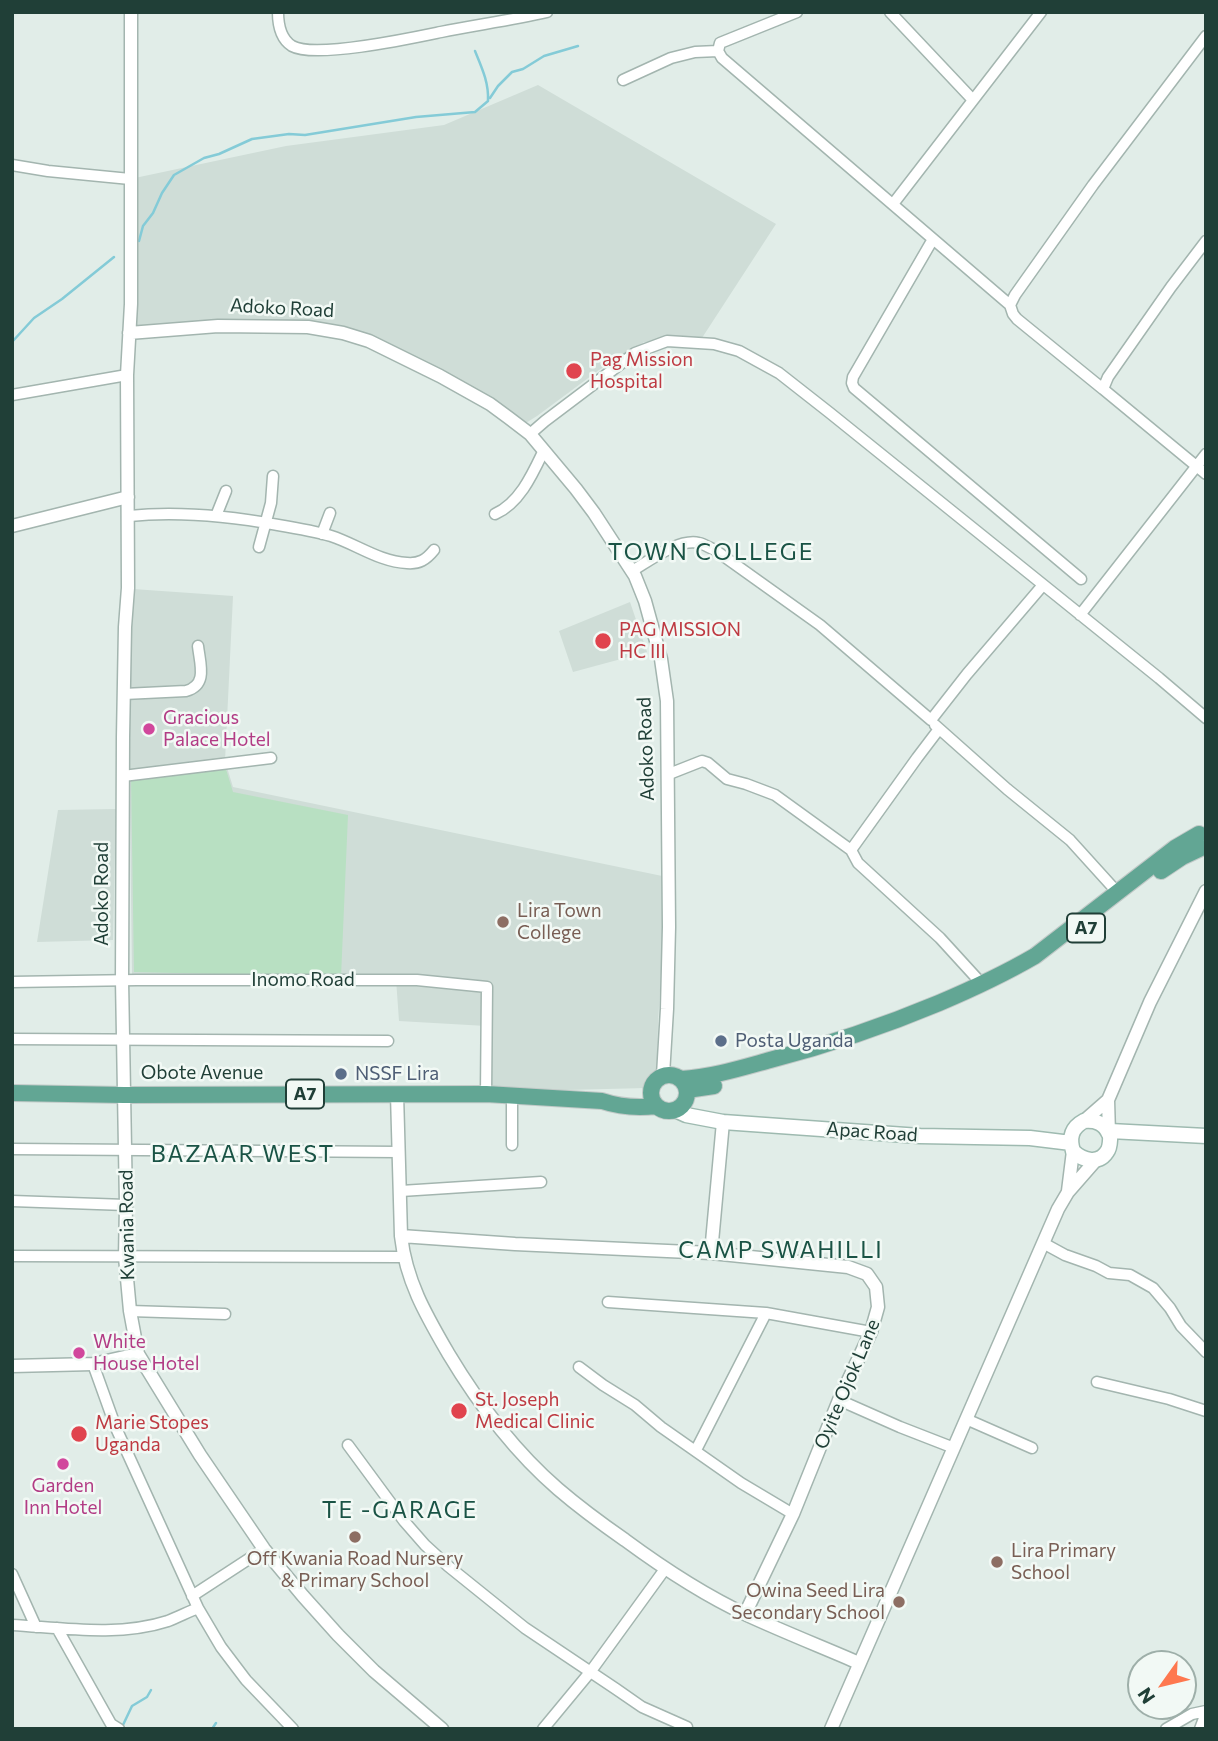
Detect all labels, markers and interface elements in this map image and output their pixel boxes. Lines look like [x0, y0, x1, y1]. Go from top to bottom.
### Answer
street label: Adoko Road [229, 294, 335, 322]
place label: Pag Mission Hospital [590, 349, 693, 393]
marker: Pag Mission Hospital [564, 361, 584, 381]
district label: TOWN COLLEGE [609, 538, 813, 566]
place label: PAG MISSION HC III [619, 619, 741, 663]
marker: PAG MISSION HC III [593, 631, 613, 651]
street label: Adoko Road [633, 697, 659, 801]
place label: Gracious Palace Hotel [163, 707, 271, 751]
marker: Gracious Palace Hotel [141, 721, 157, 737]
street label: Adoko Road [91, 842, 113, 946]
place label: Lira Town College [517, 900, 602, 944]
marker: Lira Town College [495, 914, 511, 930]
road number: A7 [1067, 914, 1105, 943]
street label: Inomo Road [251, 969, 355, 991]
place label: Posta Uganda [735, 1030, 853, 1052]
marker: Posta Uganda [713, 1033, 729, 1049]
street label: Obote Avenue [141, 1062, 263, 1084]
place label: NSSF Lira [355, 1063, 439, 1085]
marker: NSSF Lira [333, 1066, 349, 1082]
road number: A7 [286, 1079, 324, 1108]
street label: Apac Road [825, 1117, 919, 1147]
district label: BAZAAR WEST [152, 1140, 334, 1168]
street label: Kwania Road [115, 1169, 139, 1281]
district label: CAMP SWAHILLI [680, 1236, 882, 1264]
street label: Oyite Ojok Lane [809, 1316, 885, 1452]
place label: White House Hotel [93, 1331, 199, 1375]
marker: White House Hotel [71, 1345, 87, 1361]
place label: St. Joseph Medical Clinic [475, 1389, 595, 1433]
marker: St. Joseph Medical Clinic [449, 1401, 469, 1421]
place label: Marie Stopes Uganda [95, 1412, 209, 1456]
marker: Marie Stopes Uganda [69, 1424, 89, 1444]
marker: Garden Inn Hotel [55, 1456, 71, 1472]
place label: Garden Inn Hotel [24, 1475, 102, 1519]
district label: TE -GARAGE [323, 1496, 477, 1524]
marker: Off Kwania Road Nursery & Primary School [347, 1529, 363, 1545]
place label: Lira Primary School [1011, 1540, 1116, 1584]
place label: Off Kwania Road Nursery & Primary School [247, 1548, 463, 1592]
marker: Lira Primary School [989, 1554, 1005, 1570]
place label: Owina Seed Lira Secondary School [731, 1580, 885, 1624]
marker: Owina Seed Lira Secondary School [891, 1594, 907, 1610]
north arrow [1127, 1650, 1197, 1720]
text: N [1132, 1684, 1159, 1708]

